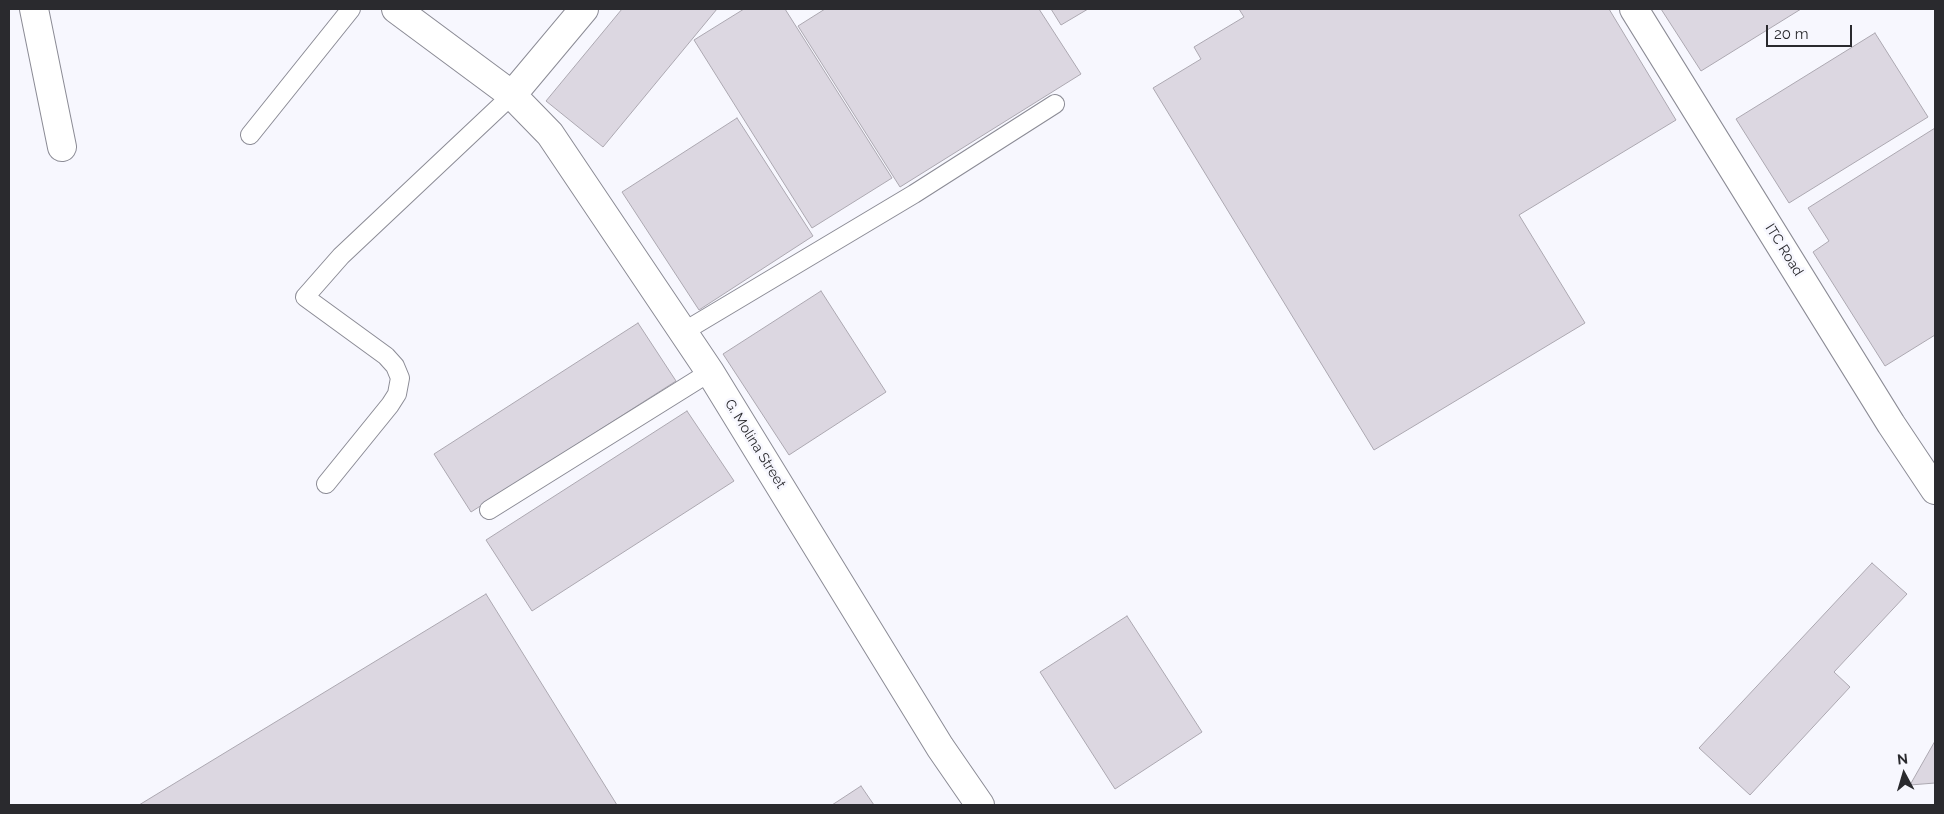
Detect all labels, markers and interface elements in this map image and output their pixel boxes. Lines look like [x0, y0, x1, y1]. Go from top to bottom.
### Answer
scale bar [1769, 15, 1855, 47]
text: 20 m [1774, 25, 1809, 43]
street label: ITC Road [1761, 221, 1807, 279]
street label: G. Molina Street [721, 396, 789, 492]
north arrow [1879, 749, 1929, 799]
text: N [1896, 751, 1909, 768]

